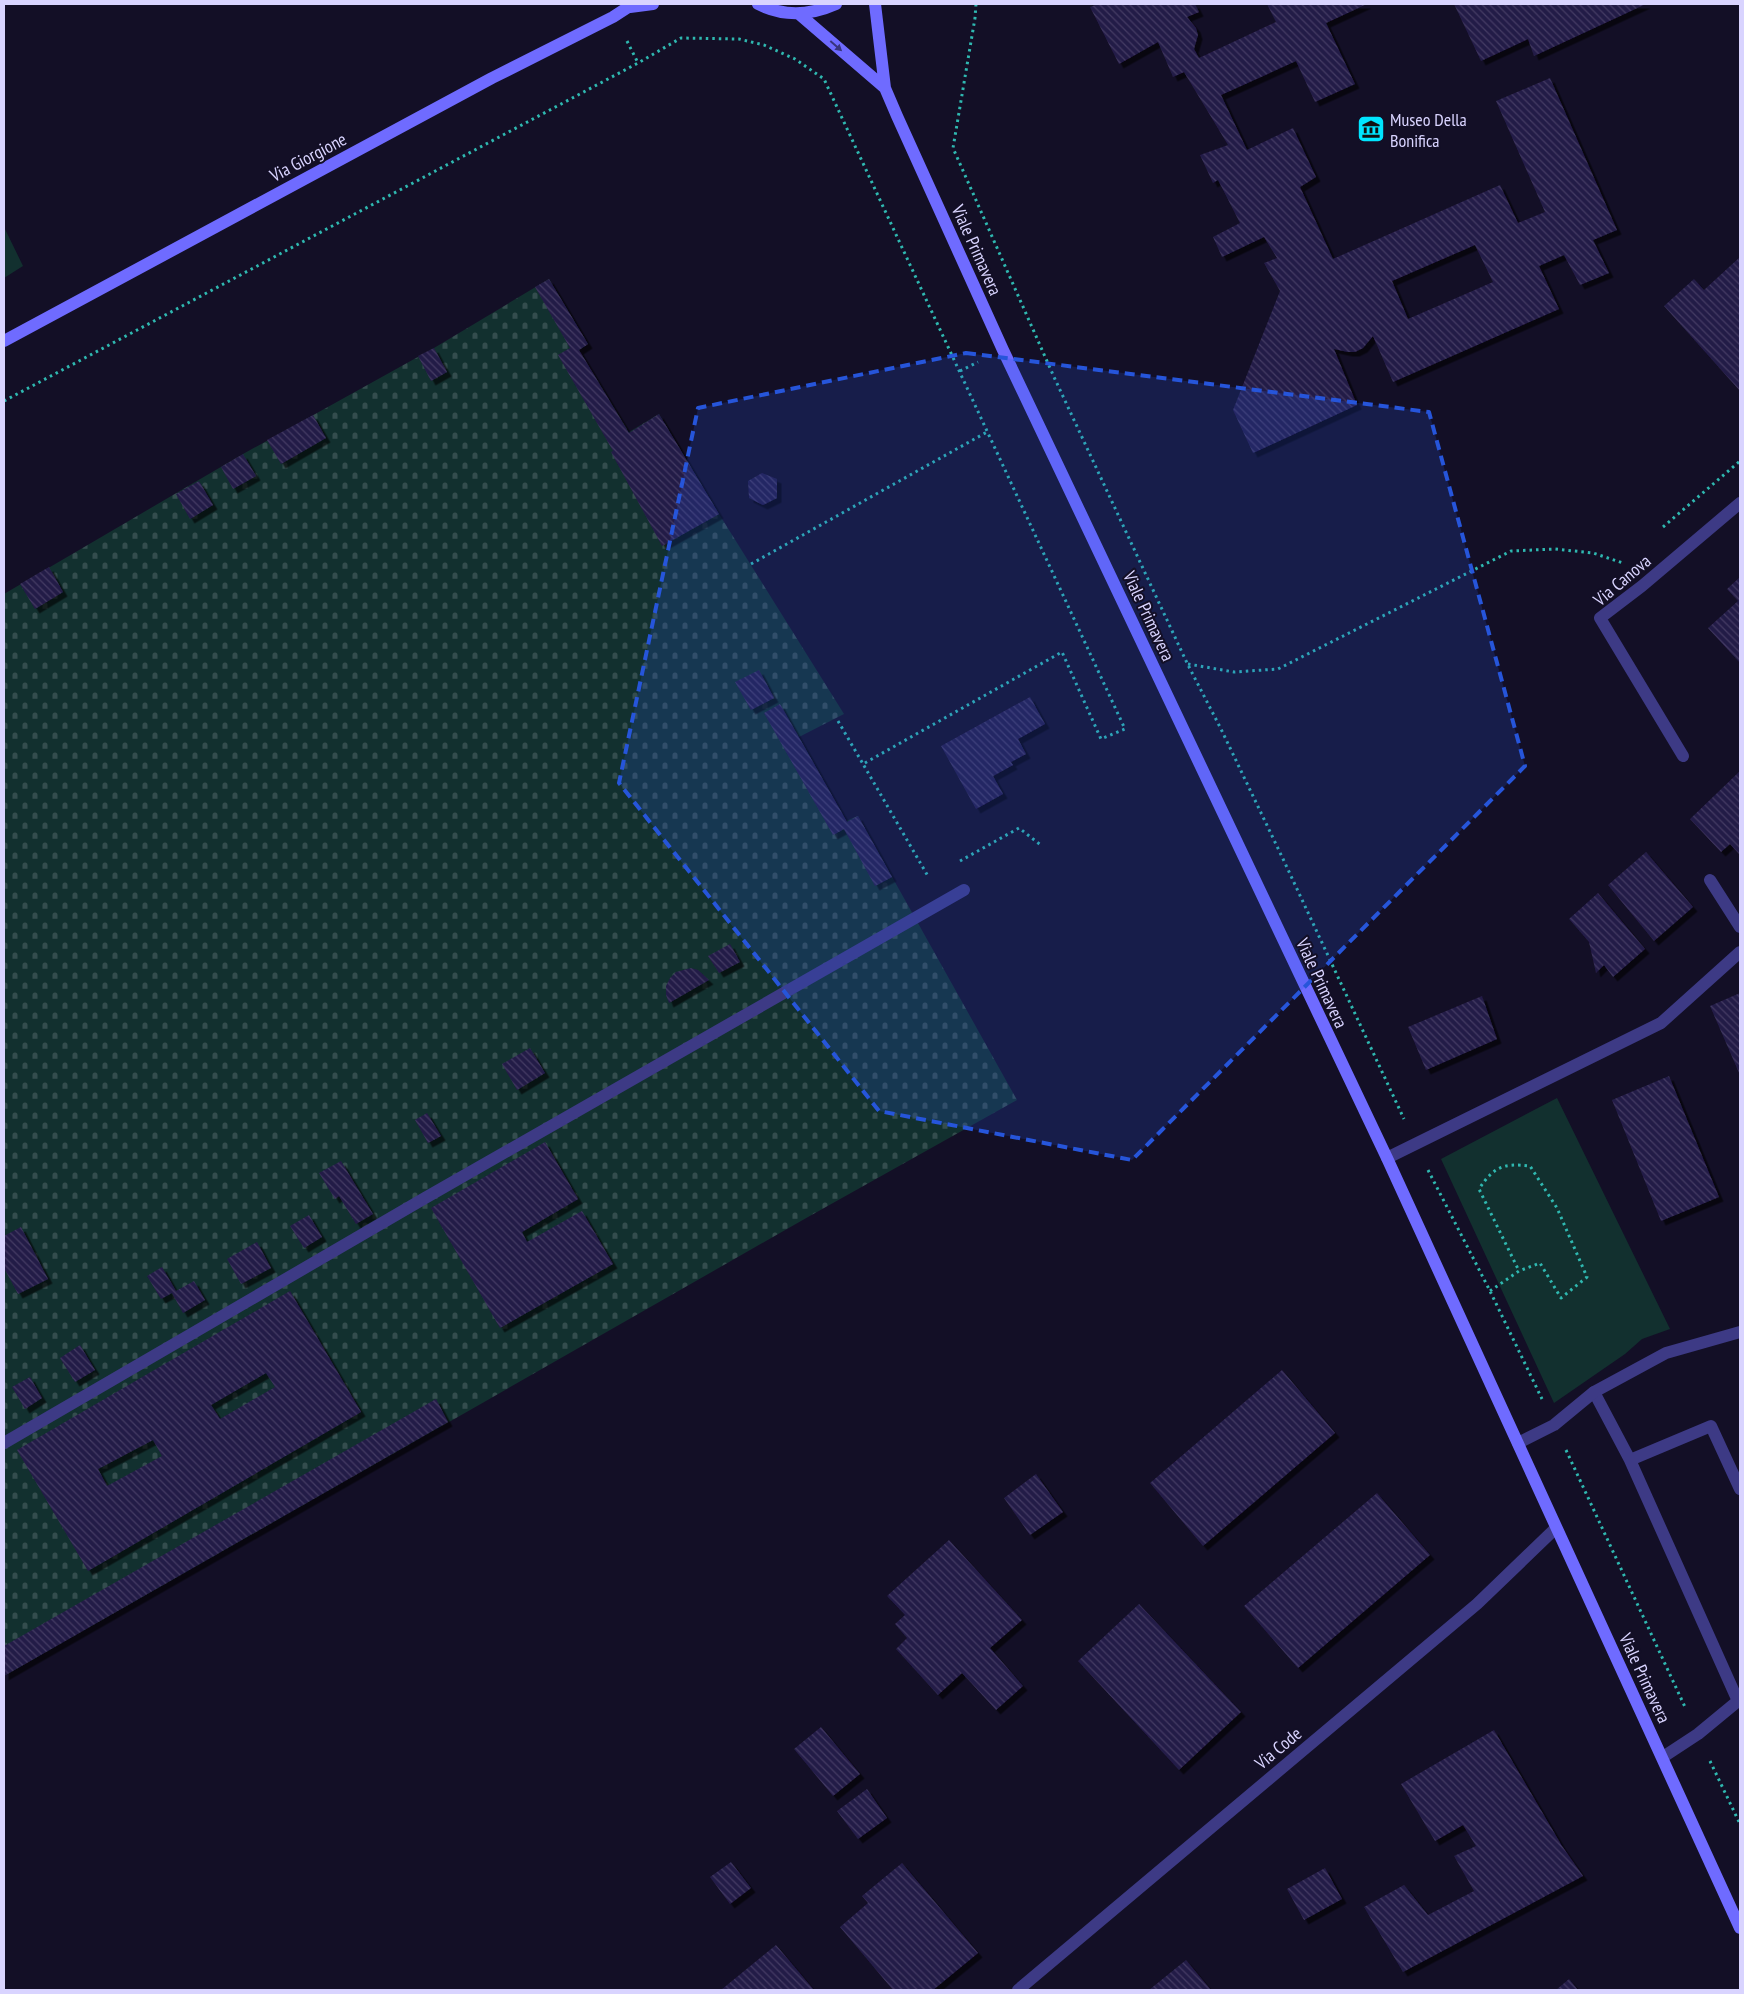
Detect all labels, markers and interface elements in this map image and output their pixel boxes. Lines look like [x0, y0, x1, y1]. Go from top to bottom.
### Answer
one-way arrow [830, 40, 842, 51]
place label: Museo Della Bonifica [1390, 108, 1467, 152]
museum icon: Museo Della Bonifica [1356, 114, 1386, 144]
street label: Via Giorgione [265, 127, 350, 187]
street label: Viale Primavera [946, 200, 1007, 299]
street label: Via Canova [1588, 549, 1655, 611]
street label: Viale Primavera [1118, 566, 1180, 665]
street label: Viale Primavera [1291, 933, 1353, 1032]
street label: Viale Primavera [1614, 1628, 1676, 1727]
street label: Via Code [1249, 1722, 1306, 1775]

